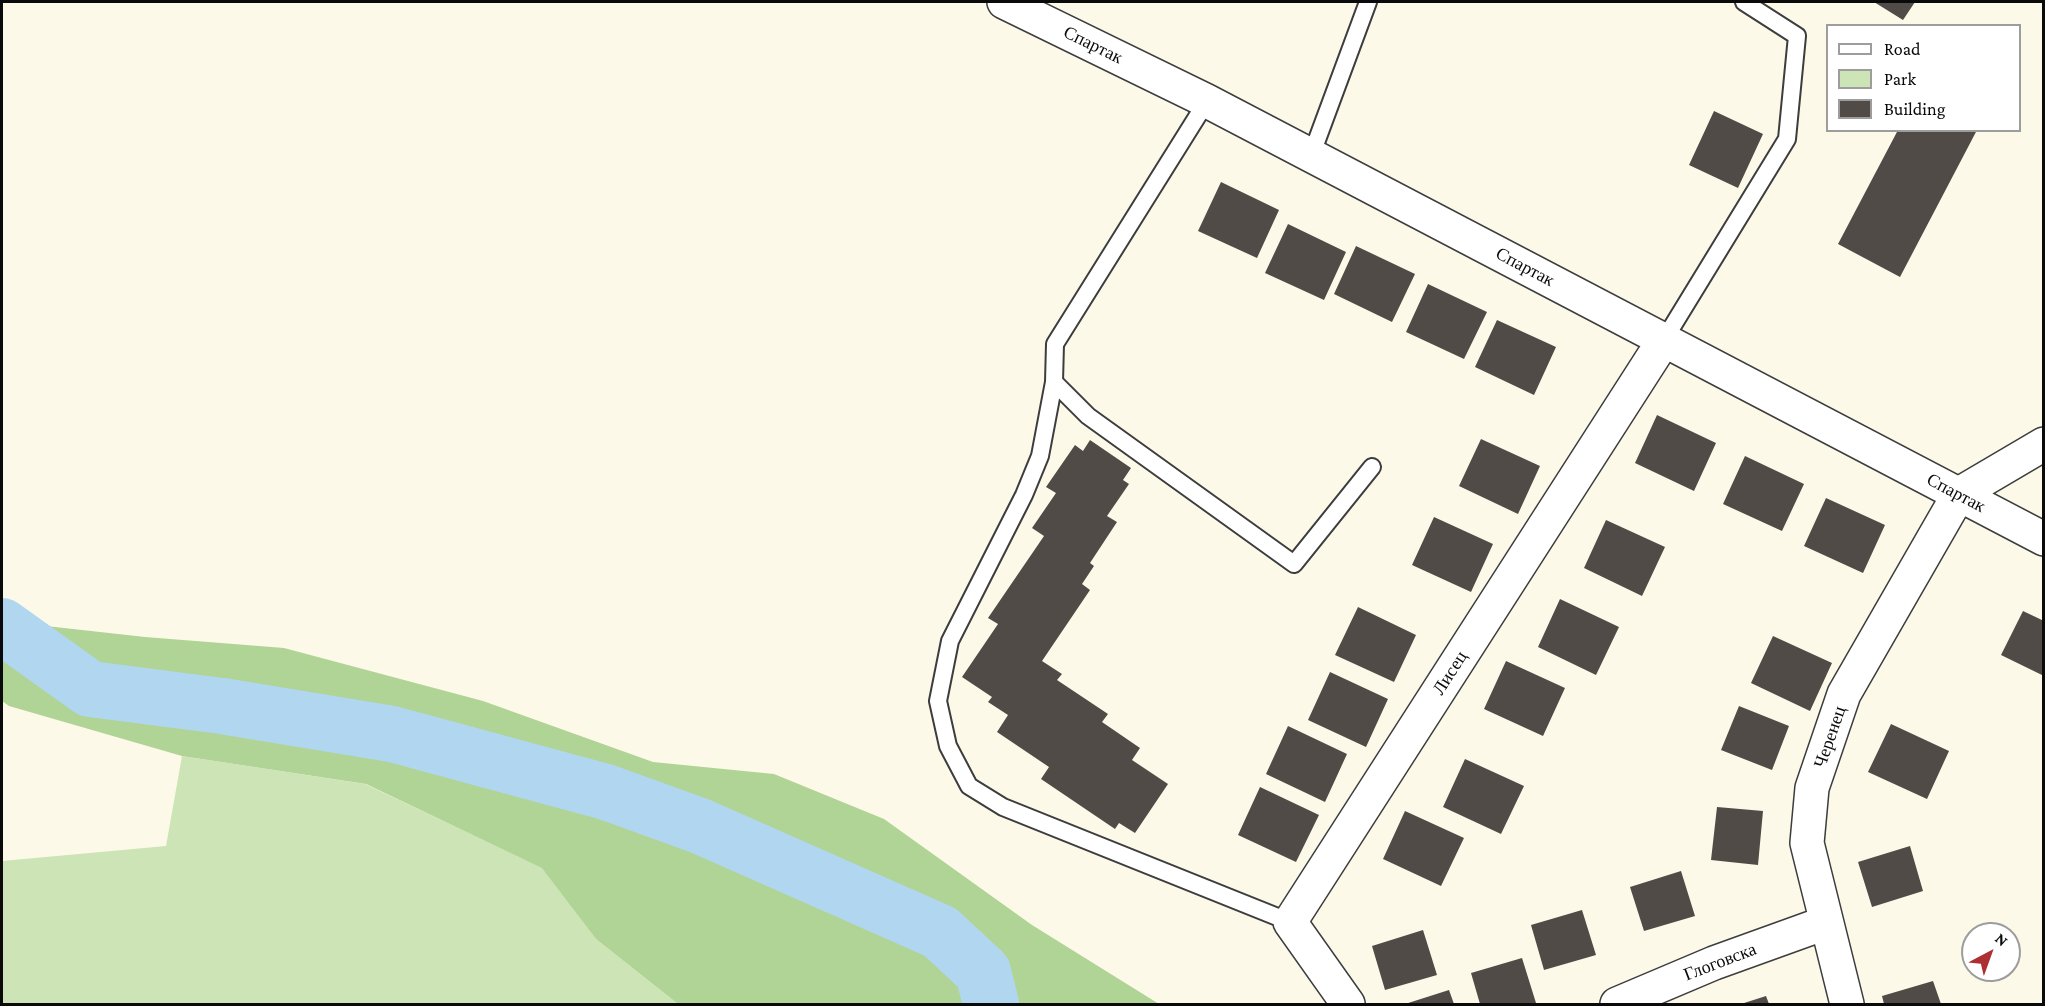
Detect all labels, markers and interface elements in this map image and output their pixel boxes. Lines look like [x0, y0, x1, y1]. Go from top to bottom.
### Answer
street label: Спартак [1060, 21, 1126, 69]
legend [1826, 24, 2021, 132]
text: Road [1884, 39, 1921, 59]
text: Park [1884, 69, 1916, 89]
text: Building [1884, 99, 1945, 119]
street label: Спартак [1492, 243, 1558, 291]
street label: Спартак [1923, 469, 1989, 517]
street label: Лисец [1428, 647, 1472, 699]
street label: Черенец [1809, 703, 1851, 771]
north arrow [1961, 922, 2021, 982]
text: N [1992, 930, 2012, 950]
street label: Глоговска [1681, 938, 1759, 986]

